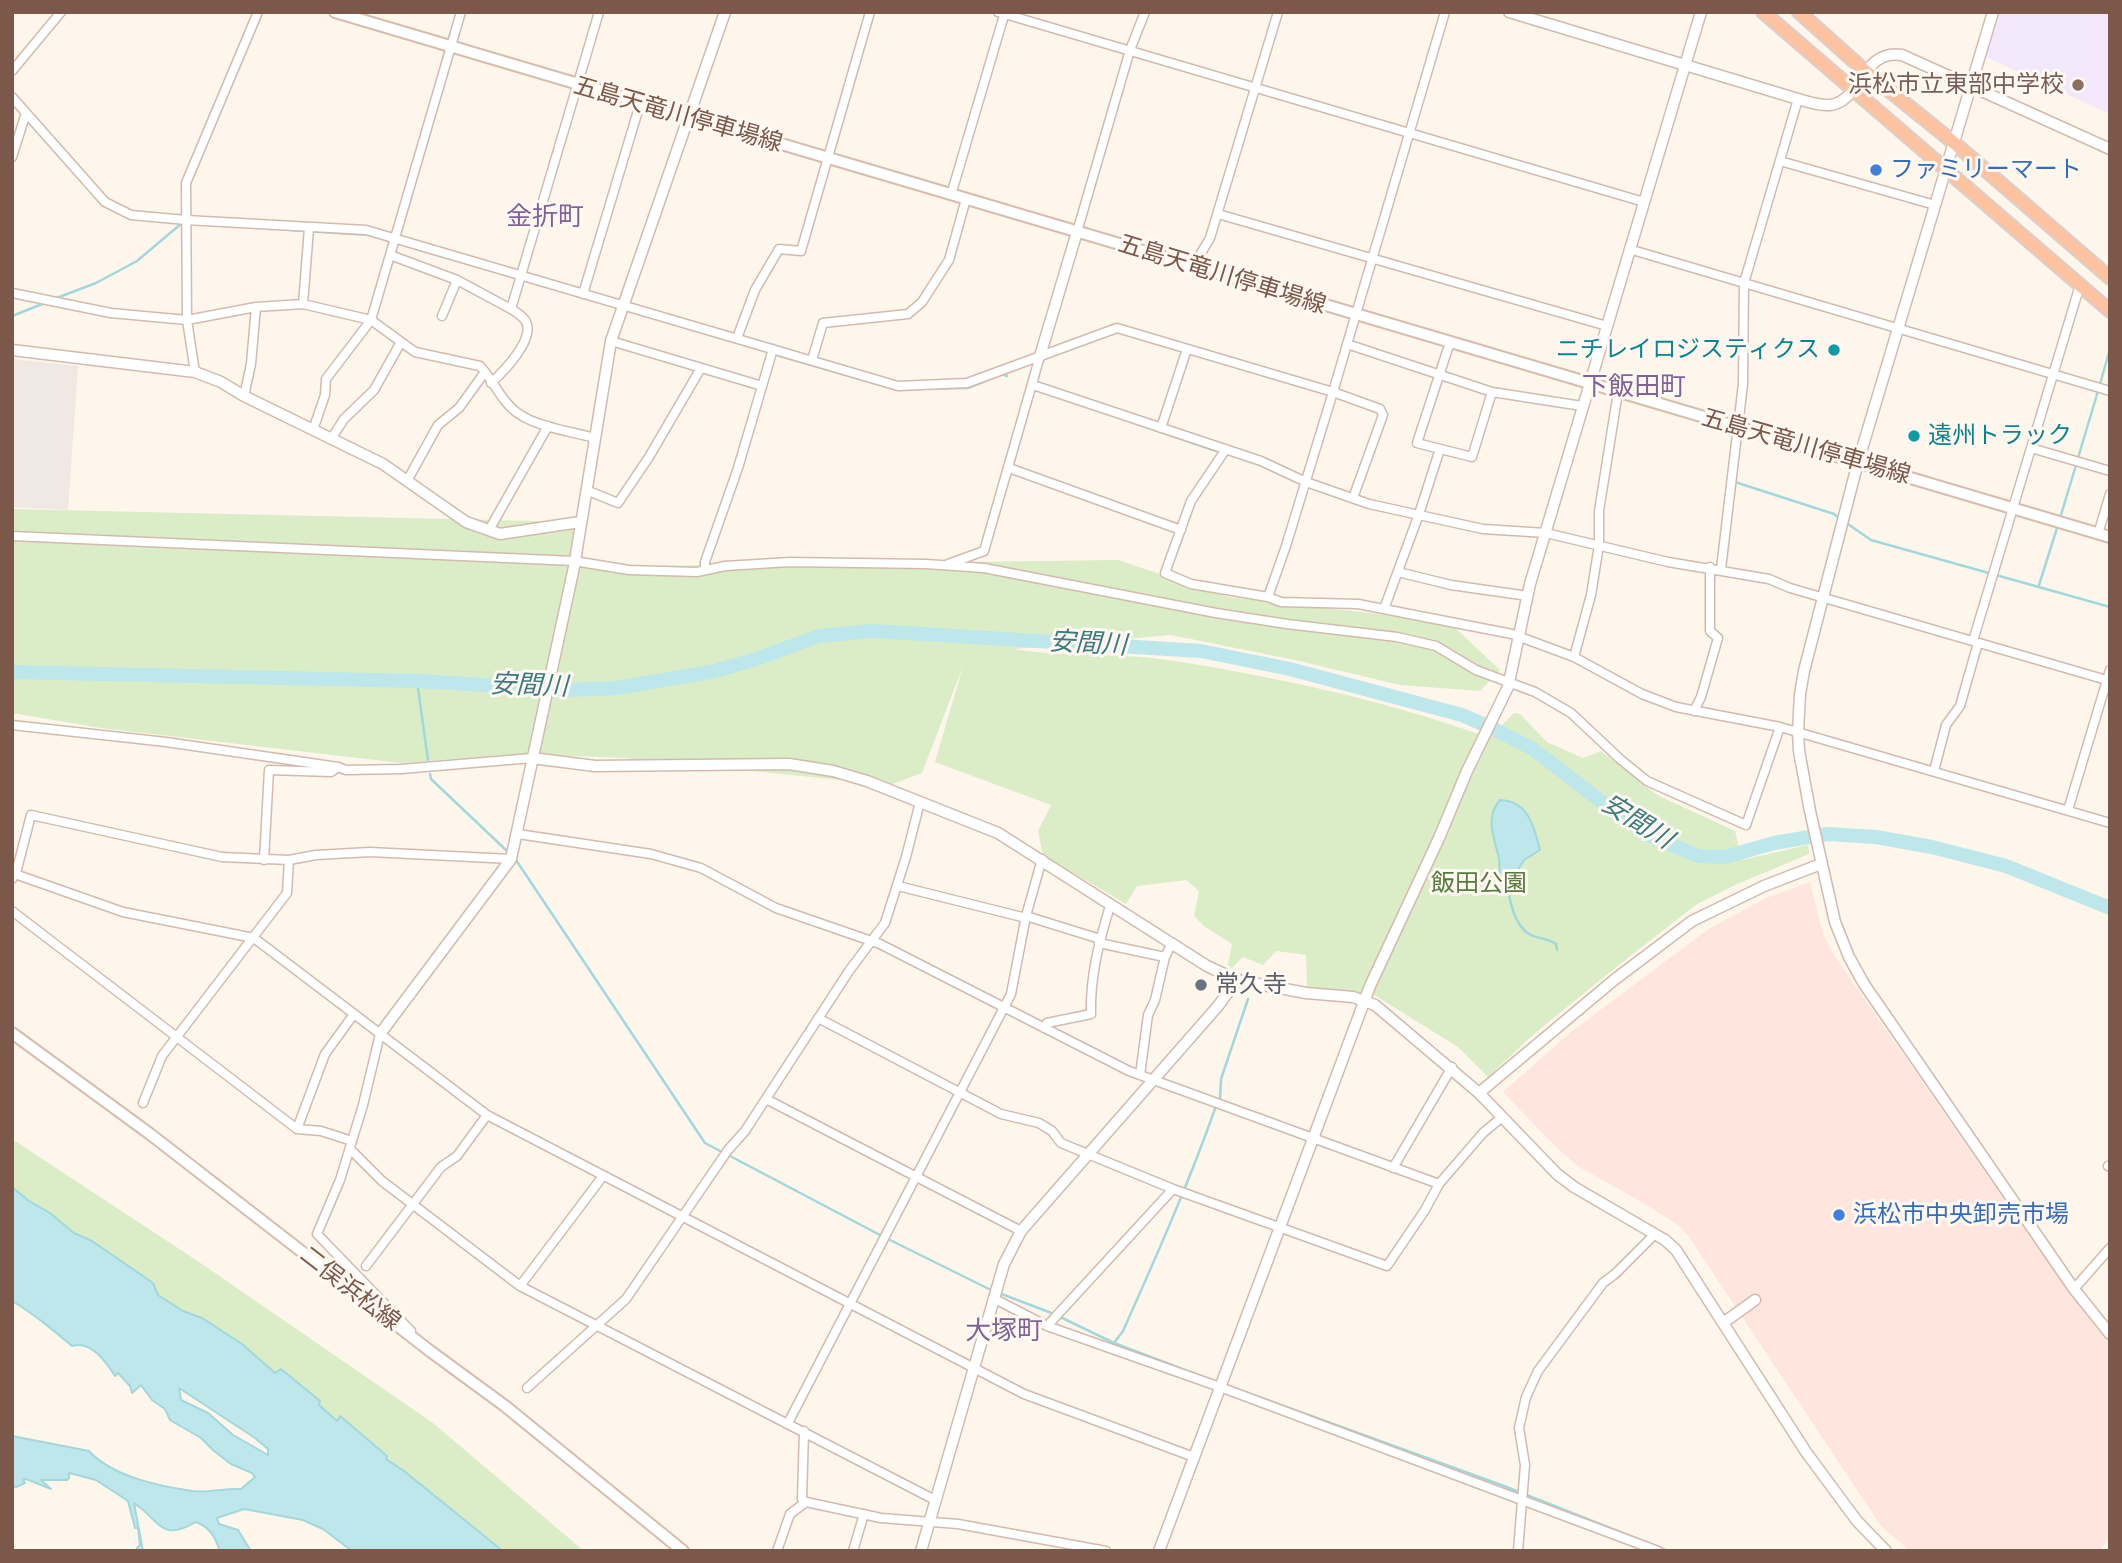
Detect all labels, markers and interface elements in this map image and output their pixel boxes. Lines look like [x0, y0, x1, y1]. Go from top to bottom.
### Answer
street label: 五島天竜川停車場線 [570, 71, 786, 159]
place label: 浜松市立東部中学校 [1848, 71, 2064, 99]
marker: 浜松市立東部中学校 [2070, 77, 2086, 93]
place label: ファミリーマート [1890, 156, 2082, 184]
marker: ファミリーマート [1868, 162, 1884, 178]
district label: 金折町 [506, 201, 584, 233]
street label: 五島天竜川停車場線 [1115, 230, 1329, 320]
place label: ニチレイロジスティクス [1556, 336, 1820, 364]
marker: ニチレイロジスティクス [1826, 342, 1842, 358]
district label: 下飯田町 [1582, 371, 1686, 403]
street label: 五島天竜川停車場線 [1698, 403, 1914, 491]
place label: 遠州トラック [1928, 422, 2072, 450]
marker: 遠州トラック [1906, 428, 1922, 444]
water label: 安間川 [1048, 626, 1128, 662]
water label: 安間川 [489, 669, 569, 703]
water label: 安間川 [1596, 788, 1678, 856]
park label: 飯田公園 [1431, 870, 1527, 898]
place label: 常久寺 [1215, 971, 1287, 999]
marker: 常久寺 [1193, 977, 1209, 993]
place label: 浜松市中央卸売市場 [1853, 1201, 2069, 1229]
marker: 浜松市中央卸売市場 [1831, 1207, 1847, 1223]
street label: 二俣浜松線 [294, 1241, 406, 1337]
district label: 大塚町 [965, 1315, 1043, 1347]

